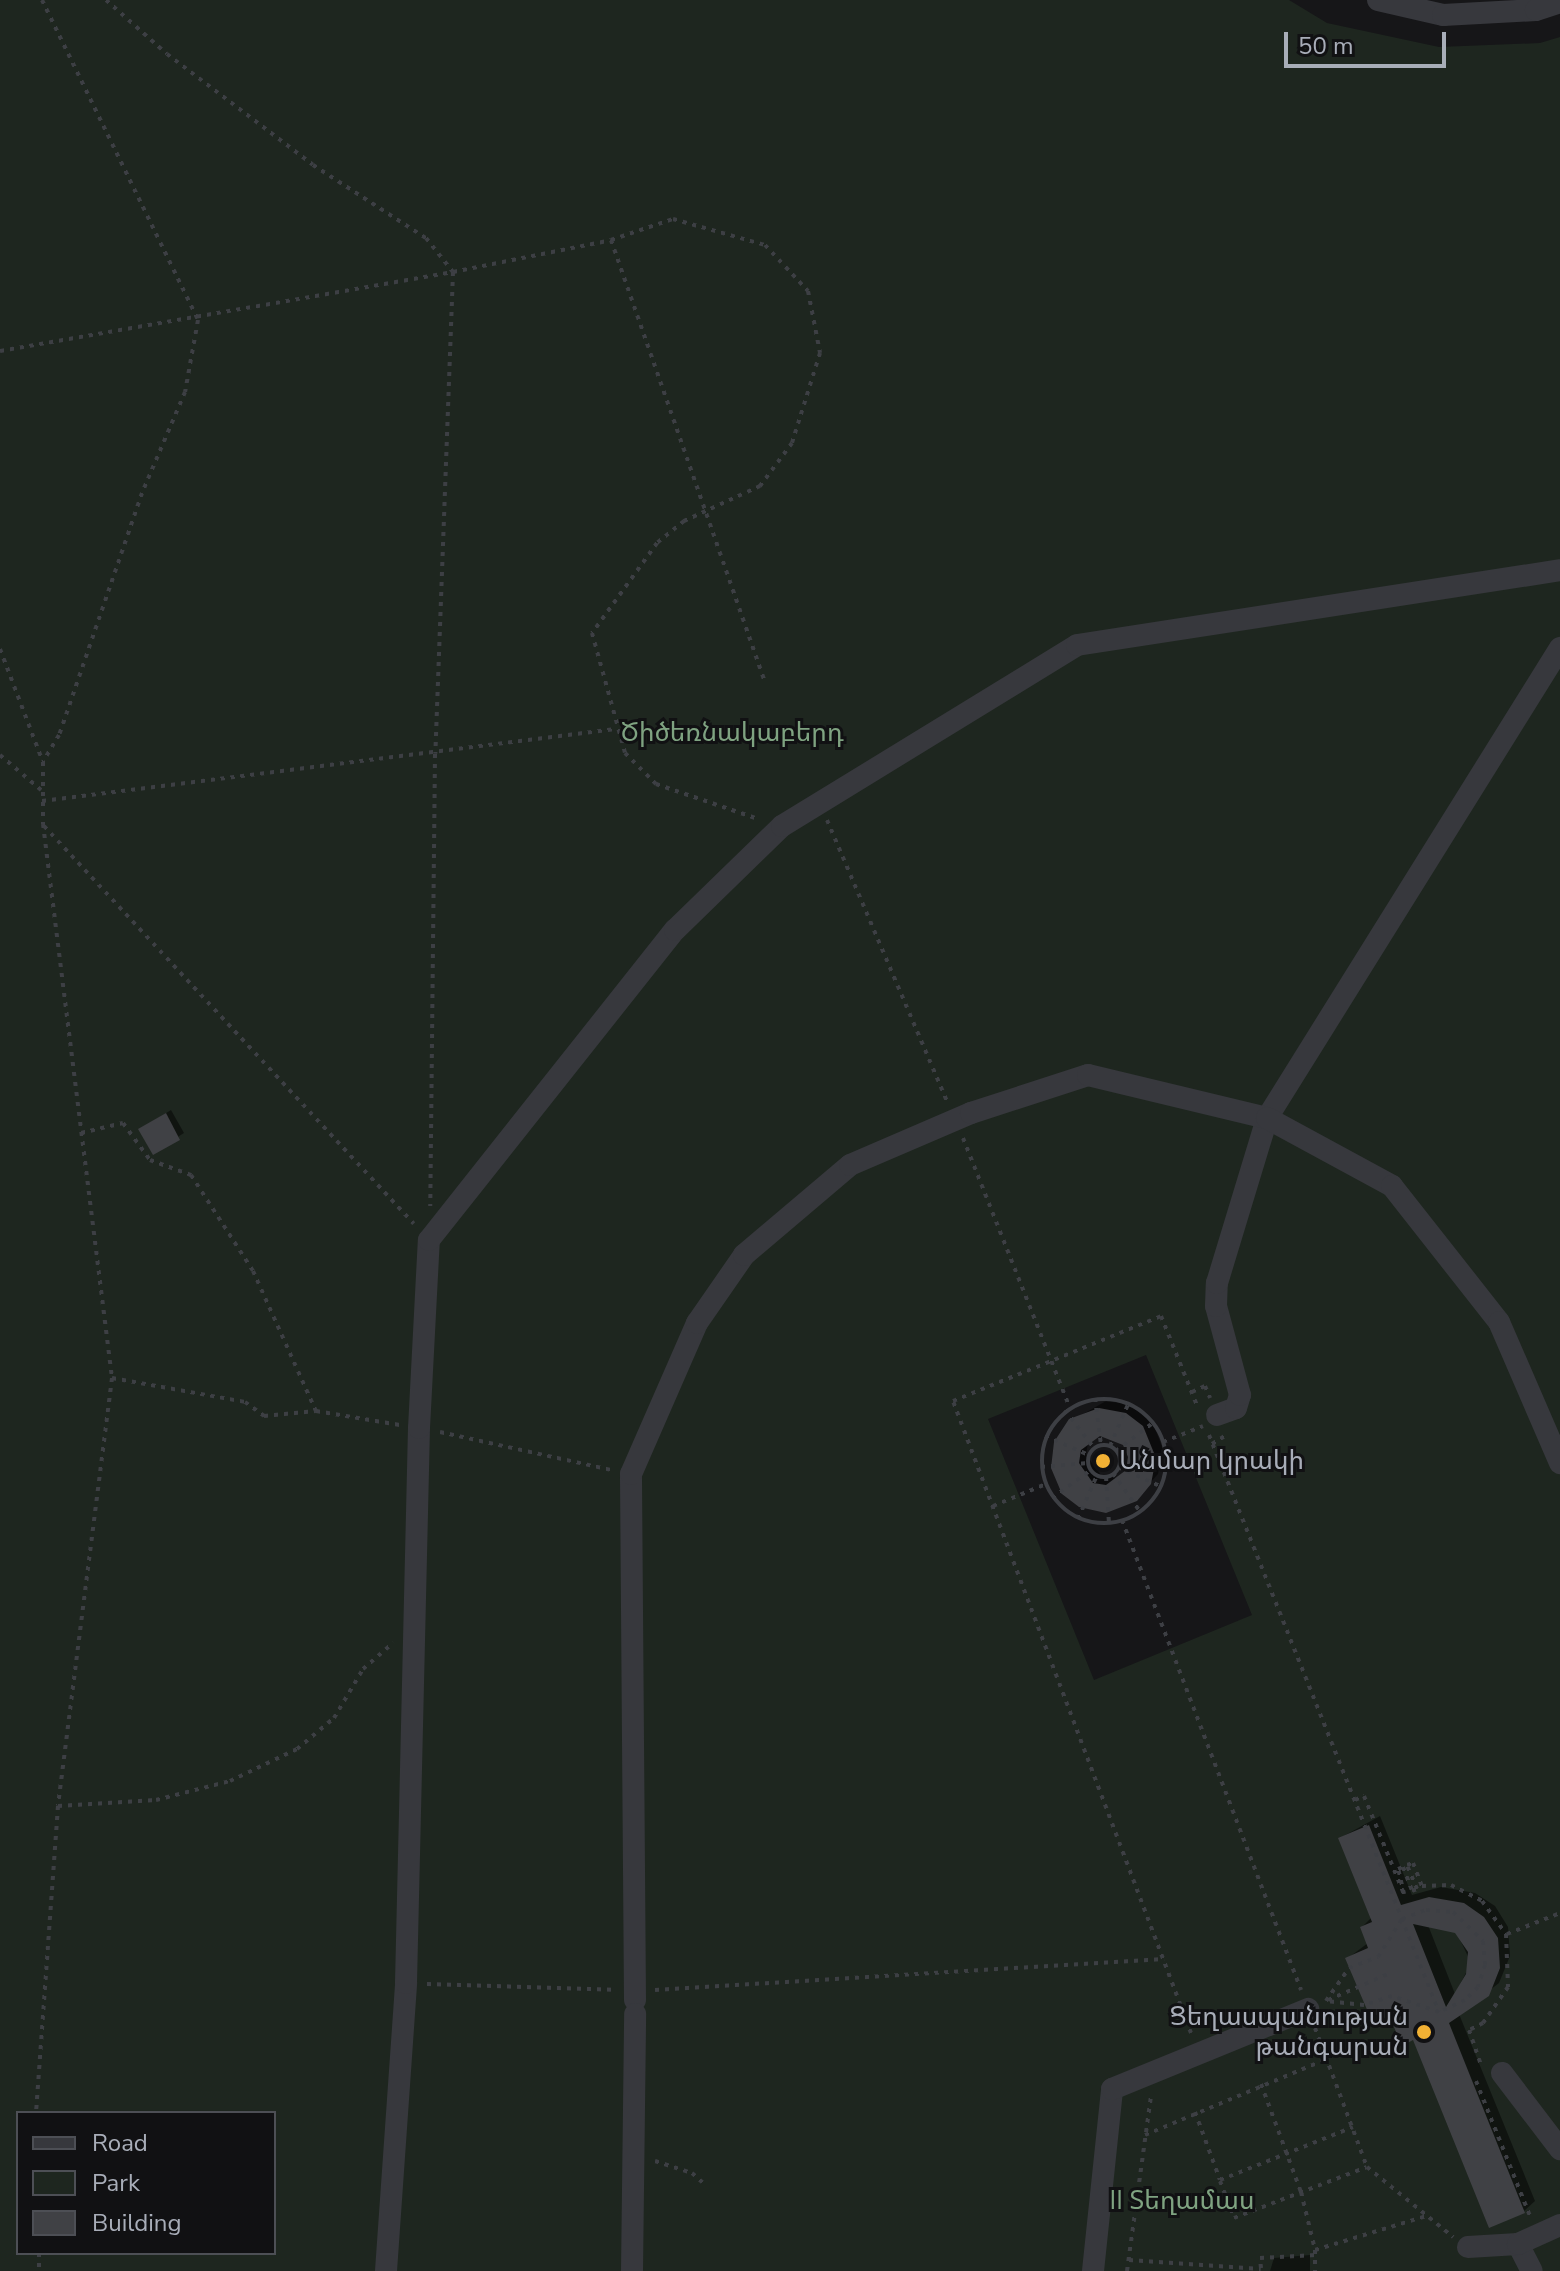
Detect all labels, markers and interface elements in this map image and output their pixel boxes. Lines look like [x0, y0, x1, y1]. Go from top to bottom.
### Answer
scale bar [1288, 16, 1450, 66]
text: 50 m [1298, 30, 1354, 62]
park label: Ծիծեռնակաբերդ [620, 717, 844, 749]
place label: Անմար կրակի [1119, 1445, 1304, 1477]
marker: Անմար կրակի [1094, 1452, 1112, 1470]
place label: Ցեղասպանության թանգարան [1169, 2001, 1408, 2062]
marker: Ցեղասպանության թանգարան [1415, 2023, 1433, 2041]
legend [16, 2111, 276, 2255]
text: Road [92, 2127, 148, 2159]
text: Park [92, 2167, 140, 2199]
park label: II Տեղամաս [1110, 2185, 1254, 2217]
text: Building [92, 2207, 182, 2239]

